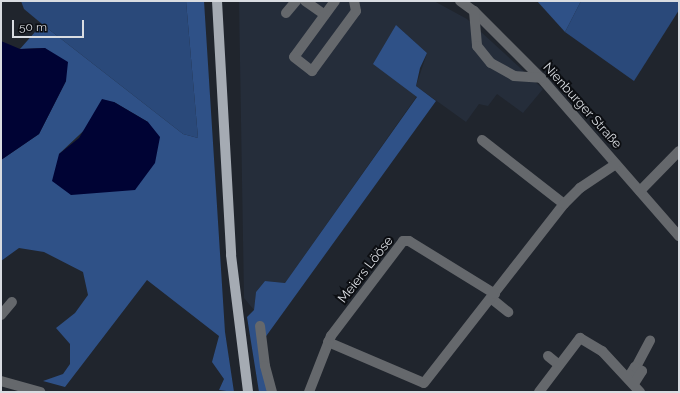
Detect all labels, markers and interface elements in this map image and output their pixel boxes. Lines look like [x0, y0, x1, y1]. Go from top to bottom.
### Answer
scale bar [14, 12, 86, 38]
text: 50 m [19, 20, 47, 34]
street label: Nienburger Straße [539, 60, 625, 152]
street label: Meiers Lööse [335, 234, 397, 306]

